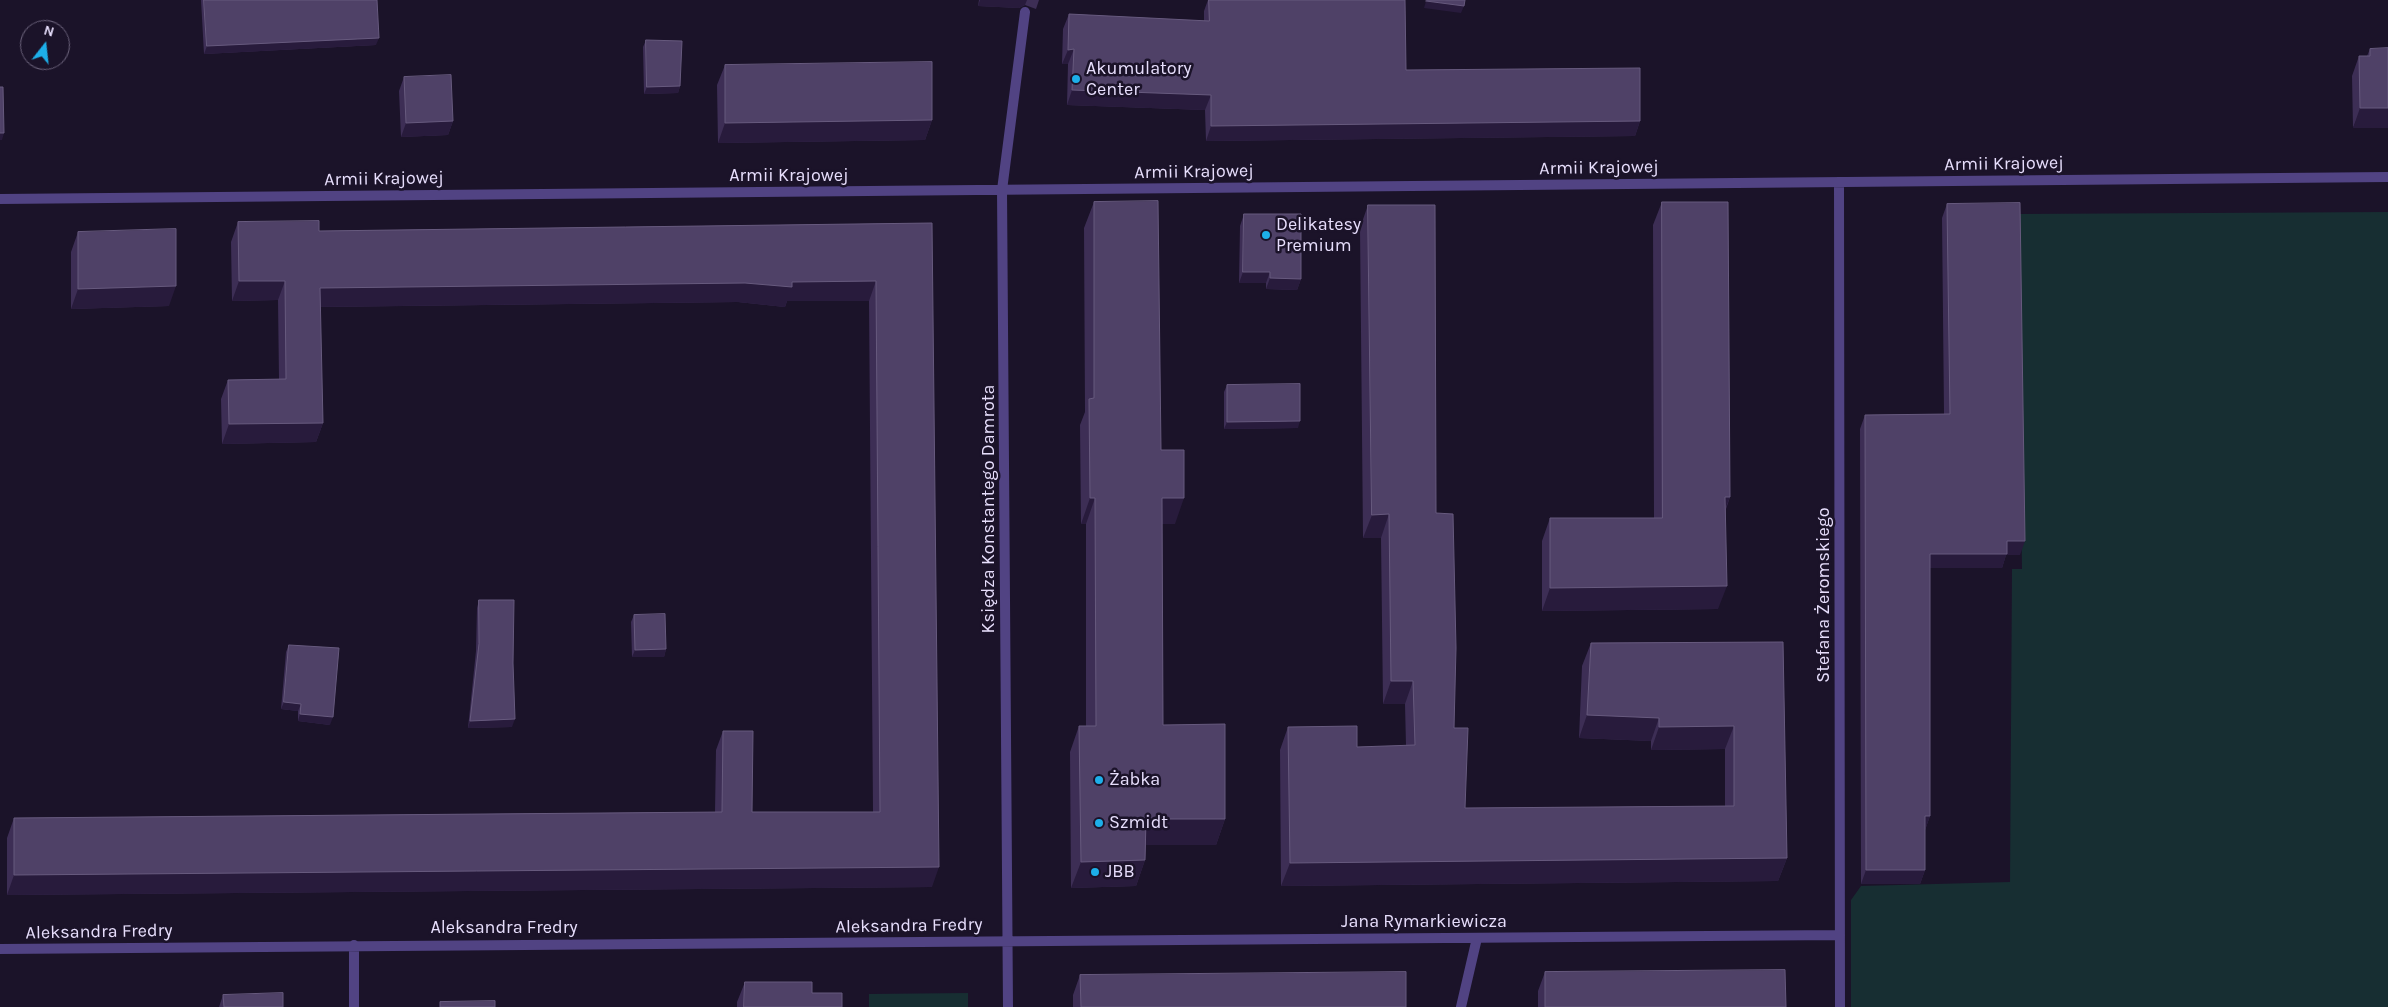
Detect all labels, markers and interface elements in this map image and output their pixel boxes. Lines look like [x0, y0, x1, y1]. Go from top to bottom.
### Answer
north arrow [20, 20, 70, 70]
text: N [42, 22, 56, 41]
place label: Akumulatory Center [1086, 58, 1192, 100]
marker: Akumulatory Center [1070, 73, 1082, 85]
street label: Armii Krajowej [1944, 152, 2064, 176]
street label: Armii Krajowej [1539, 156, 1659, 180]
street label: Armii Krajowej [1134, 160, 1254, 184]
street label: Armii Krajowej [729, 165, 849, 187]
street label: Armii Krajowej [324, 167, 444, 191]
place label: Delikatesy Premium [1276, 214, 1361, 256]
marker: Delikatesy Premium [1260, 229, 1272, 241]
street label: Księdza Konstantego Damrota [978, 385, 1000, 633]
street label: Stefana Żeromskiego [1813, 507, 1835, 683]
place label: Żabka [1109, 769, 1160, 791]
marker: Żabka [1093, 774, 1105, 786]
place label: Szmidt [1109, 812, 1168, 834]
marker: Szmidt [1093, 817, 1105, 829]
place label: JBB [1105, 861, 1135, 883]
marker: JBB [1089, 866, 1101, 878]
street label: Jana Rymarkiewicza [1341, 911, 1507, 933]
street label: Aleksandra Fredry [835, 914, 983, 938]
street label: Aleksandra Fredry [430, 917, 578, 939]
street label: Aleksandra Fredry [25, 920, 173, 944]

